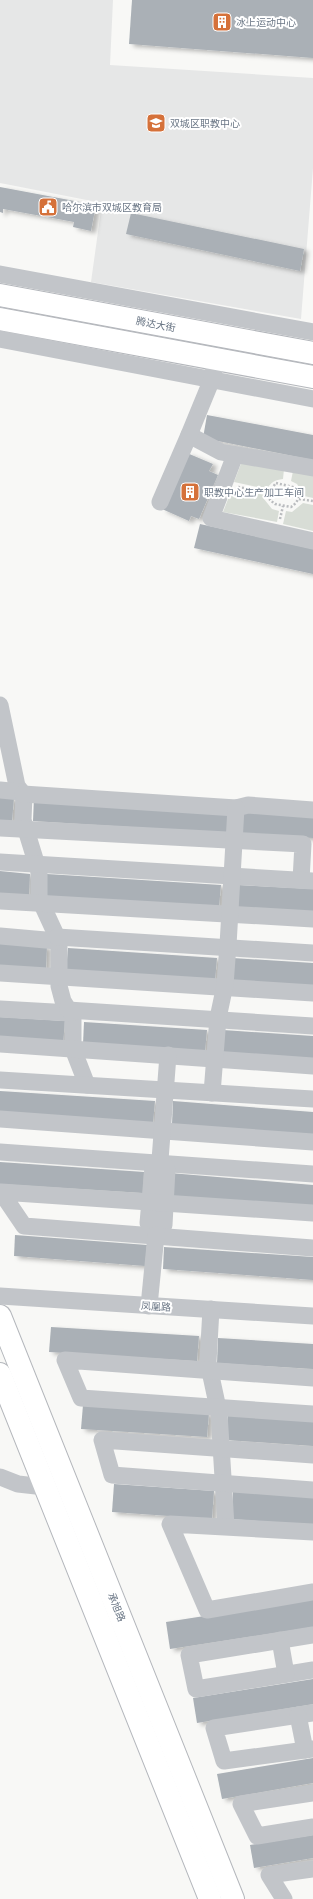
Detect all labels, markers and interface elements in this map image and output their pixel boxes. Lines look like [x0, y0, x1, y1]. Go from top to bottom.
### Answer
building icon: 冰上运动中心 [211, 11, 233, 33]
place label: 冰上运动中心 [236, 16, 296, 29]
school or university icon: 双城区职教中心 [145, 112, 167, 134]
place label: 双城区职教中心 [170, 117, 240, 130]
public building icon: 哈尔滨市双城区教育局 [37, 196, 59, 218]
place label: 哈尔滨市双城区教育局 [62, 201, 162, 214]
street label: 腾达大街 [135, 314, 177, 335]
building icon: 职教中心生产加工车间 [179, 481, 201, 503]
place label: 职教中心生产加工车间 [204, 486, 304, 499]
street label: 凤凰路 [141, 1299, 171, 1314]
street label: 承旭路 [105, 1591, 128, 1624]

